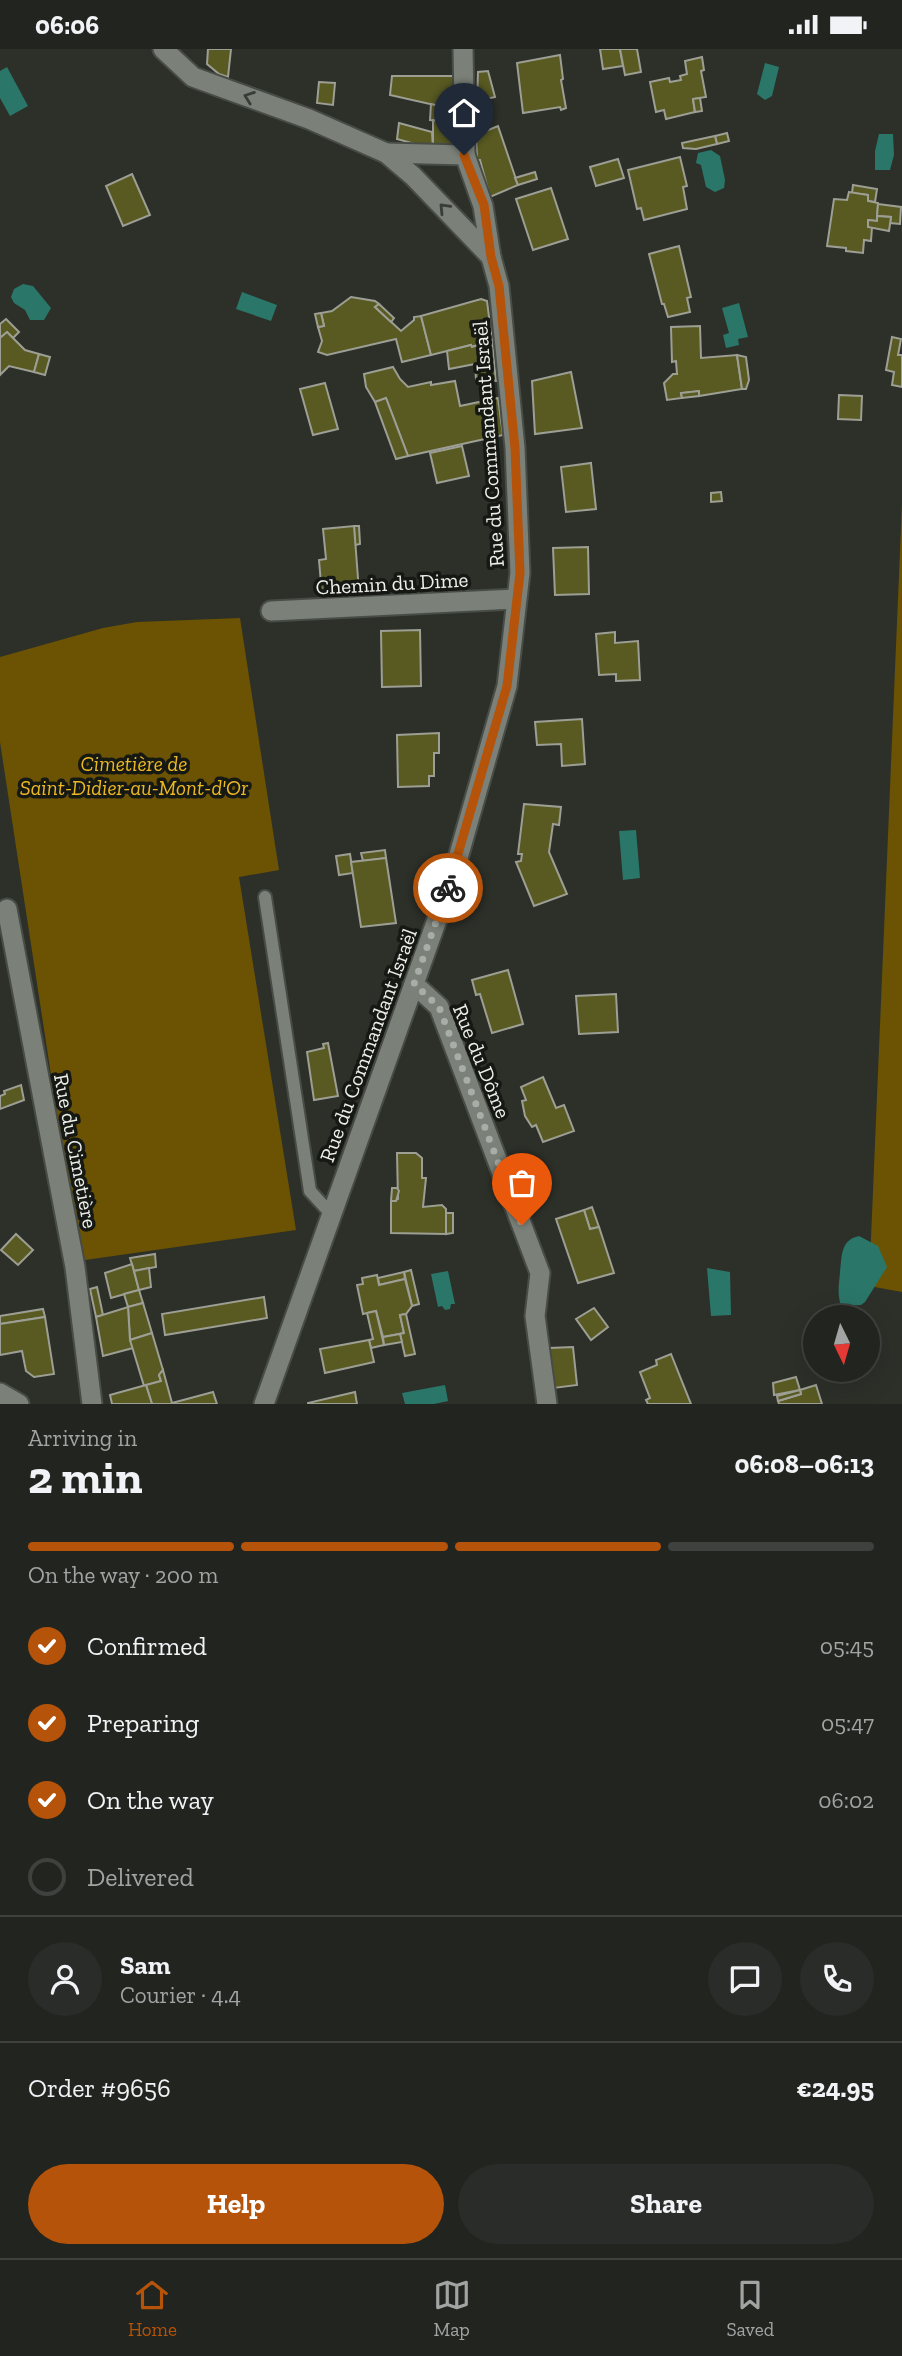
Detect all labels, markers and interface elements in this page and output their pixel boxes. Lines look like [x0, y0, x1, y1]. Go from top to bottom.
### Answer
text: 06:06 [35, 9, 99, 41]
pin [434, 83, 494, 155]
one-way arrow [244, 91, 256, 105]
icon: home [445, 94, 483, 132]
one-way arrow [439, 203, 452, 216]
street label: Rue du Commandant Israël [467, 320, 509, 568]
street label: Chemin du Dime [315, 567, 469, 599]
park label: Cimetière de Saint-Didier-au-Mont-d'Or [20, 751, 249, 800]
courier [413, 853, 483, 923]
icon: bike [429, 869, 467, 907]
street label: Rue du Commandant Israël [314, 924, 422, 1165]
street label: Rue du Dôme [448, 1000, 516, 1122]
street label: Rue du Cimetière [49, 1071, 103, 1231]
pin [492, 1153, 552, 1225]
icon: bag [503, 1164, 541, 1202]
north arrow [803, 1305, 880, 1383]
map controls [803, 1305, 880, 1382]
text: Arriving in [28, 1424, 137, 1452]
text: 06:08–06:13 [735, 1448, 874, 1480]
text: 2 min [28, 1450, 143, 1505]
text: On the way · 200 m [28, 1561, 218, 1589]
icon: check [28, 1627, 66, 1665]
text: Confirmed [87, 1630, 207, 1662]
text: 05:45 [820, 1632, 874, 1660]
icon: check [28, 1704, 66, 1742]
text: Preparing [87, 1707, 199, 1739]
text: 05:47 [821, 1709, 874, 1737]
icon: check [28, 1781, 66, 1819]
text: On the way [87, 1784, 214, 1816]
text: 06:02 [818, 1786, 874, 1814]
text: Delivered [87, 1861, 194, 1893]
button: person [28, 1942, 102, 2016]
button: chat [708, 1942, 782, 2016]
button: phone [800, 1942, 874, 2016]
text: Sam [120, 1949, 170, 1981]
text: Courier · 4.4 [120, 1981, 241, 2009]
text: Order #9656 [28, 2072, 171, 2104]
text: €24.95 [796, 2072, 874, 2104]
button: Help [28, 2164, 444, 2244]
button: Share [458, 2164, 874, 2244]
tab: Home [128, 2276, 177, 2341]
tab: Map [433, 2276, 471, 2341]
tab: Saved [726, 2276, 774, 2341]

